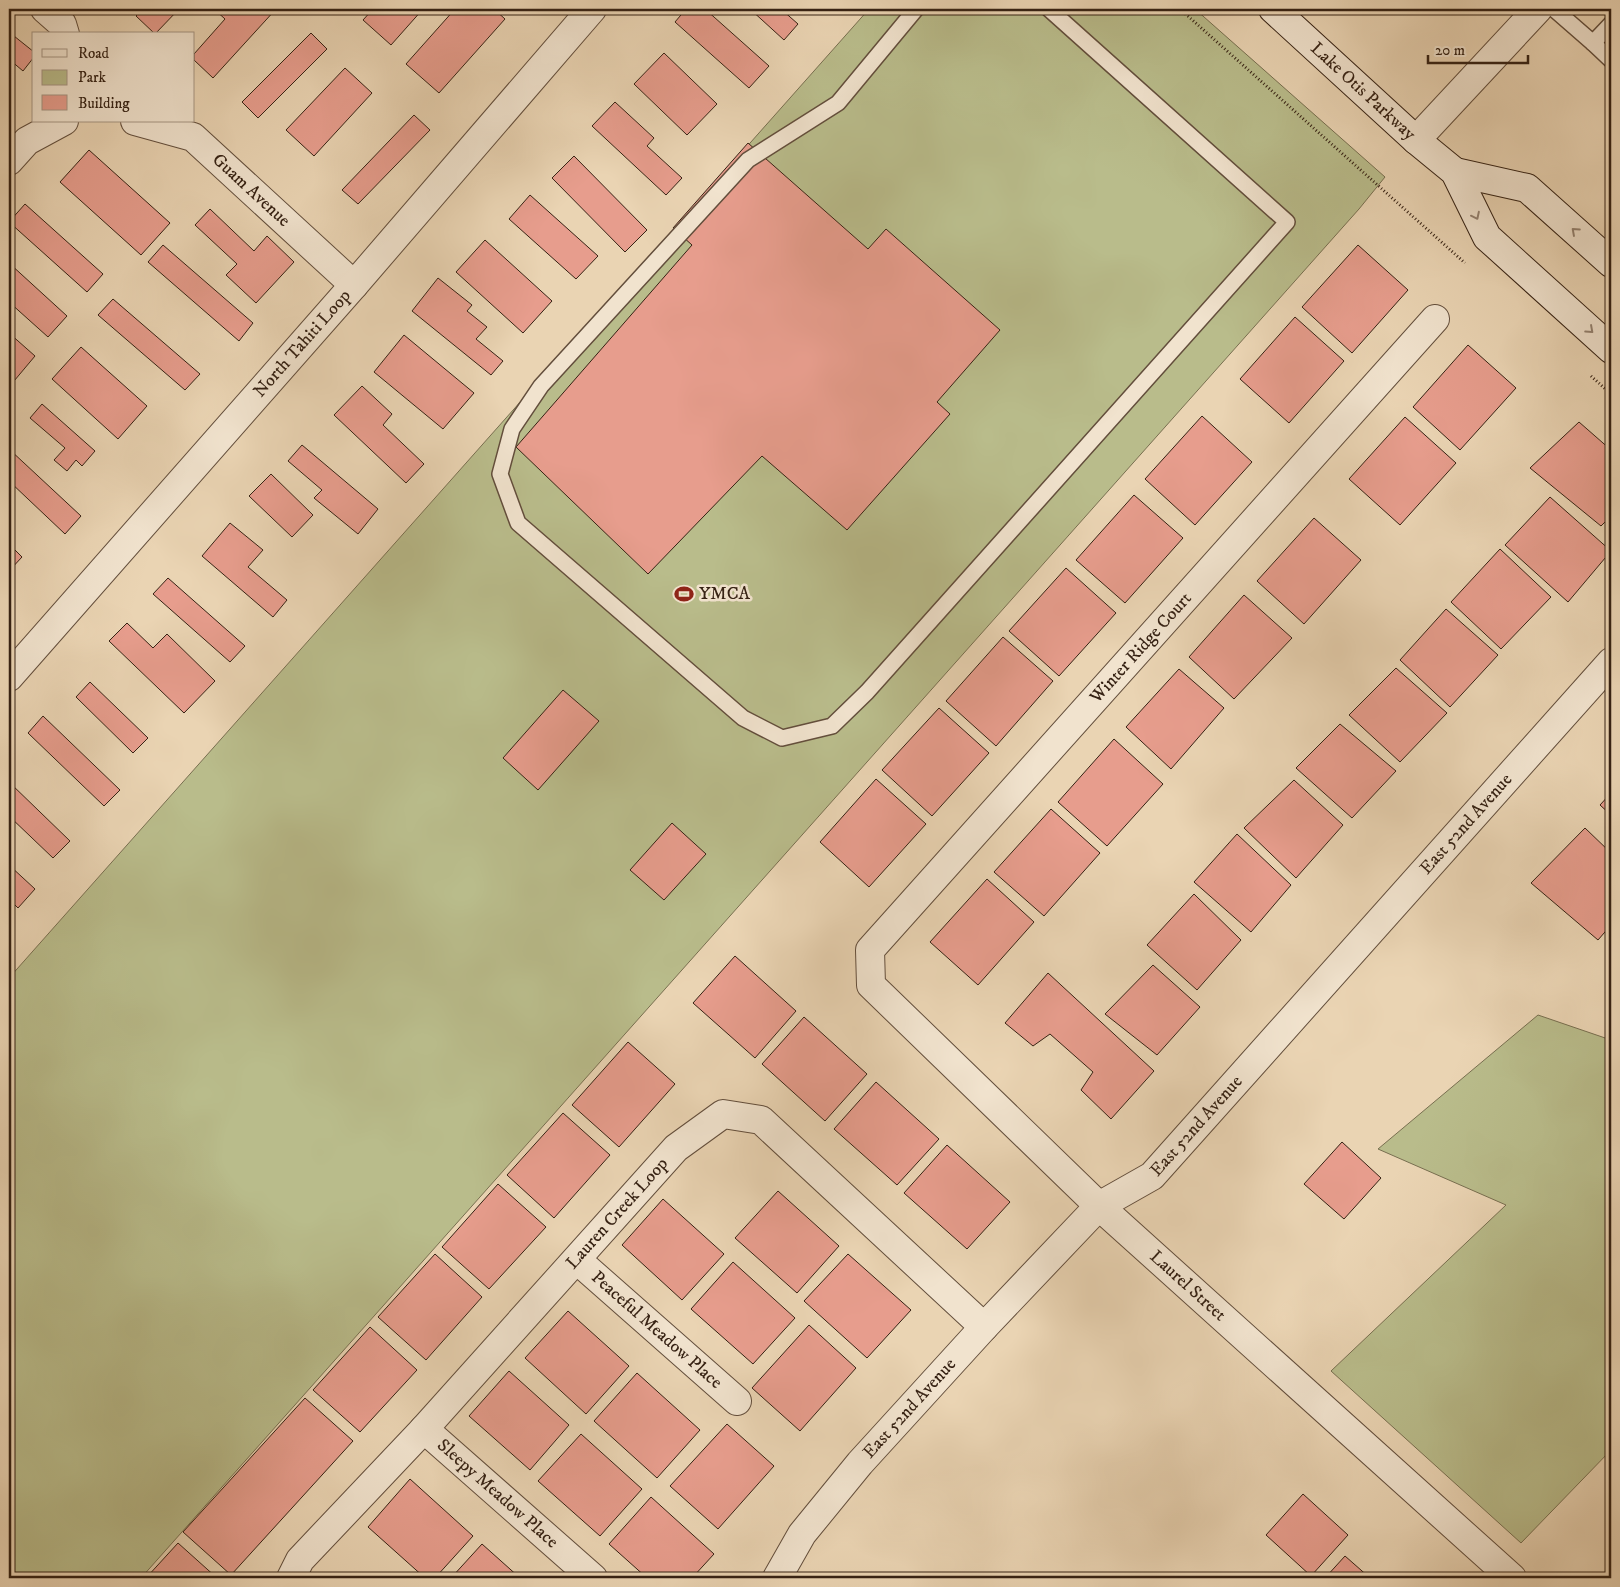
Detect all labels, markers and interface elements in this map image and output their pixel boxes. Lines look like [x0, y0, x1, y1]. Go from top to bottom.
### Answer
legend [32, 32, 195, 122]
scale bar [1428, 32, 1528, 64]
street label: Lake Otis Parkway [1306, 38, 1421, 145]
text: 20 m [1435, 41, 1465, 60]
text: Road [78, 44, 110, 63]
text: Park [78, 68, 107, 87]
text: Building [78, 94, 130, 113]
street label: Guam Avenue [207, 149, 295, 232]
one-way arrow [1470, 211, 1480, 220]
one-way arrow [1571, 228, 1580, 237]
street label: North Tahiti Loop [249, 285, 356, 402]
one-way arrow [1584, 324, 1593, 333]
sports icon: YMCA [673, 583, 695, 605]
place label: YMCA [699, 583, 751, 605]
street label: Winter Ridge Court [1085, 588, 1197, 709]
street label: East 52nd Avenue [1415, 769, 1517, 879]
street label: East 52nd Avenue [1146, 1071, 1247, 1181]
street label: Lauren Creek Loop [561, 1153, 673, 1274]
street label: Laurel Street [1145, 1246, 1231, 1326]
street label: Peaceful Meadow Place [586, 1267, 727, 1394]
street label: East 52nd Avenue [858, 1354, 961, 1463]
street label: Sleepy Meadow Place [432, 1435, 563, 1553]

